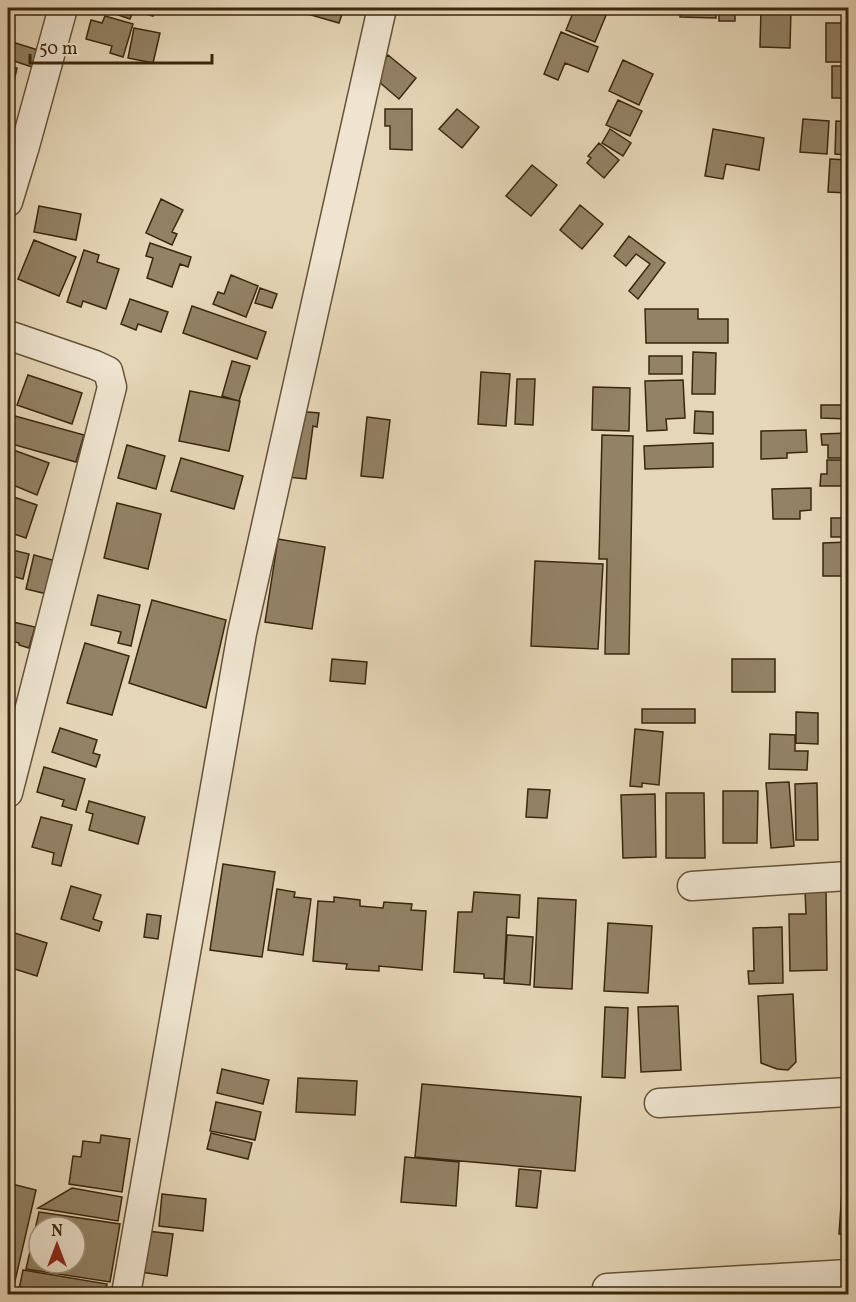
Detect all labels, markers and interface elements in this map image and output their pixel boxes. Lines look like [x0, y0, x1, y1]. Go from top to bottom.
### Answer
scale bar [30, 27, 212, 65]
text: 50 m [39, 37, 78, 62]
north arrow [27, 1215, 87, 1275]
text: N [51, 1221, 63, 1243]

